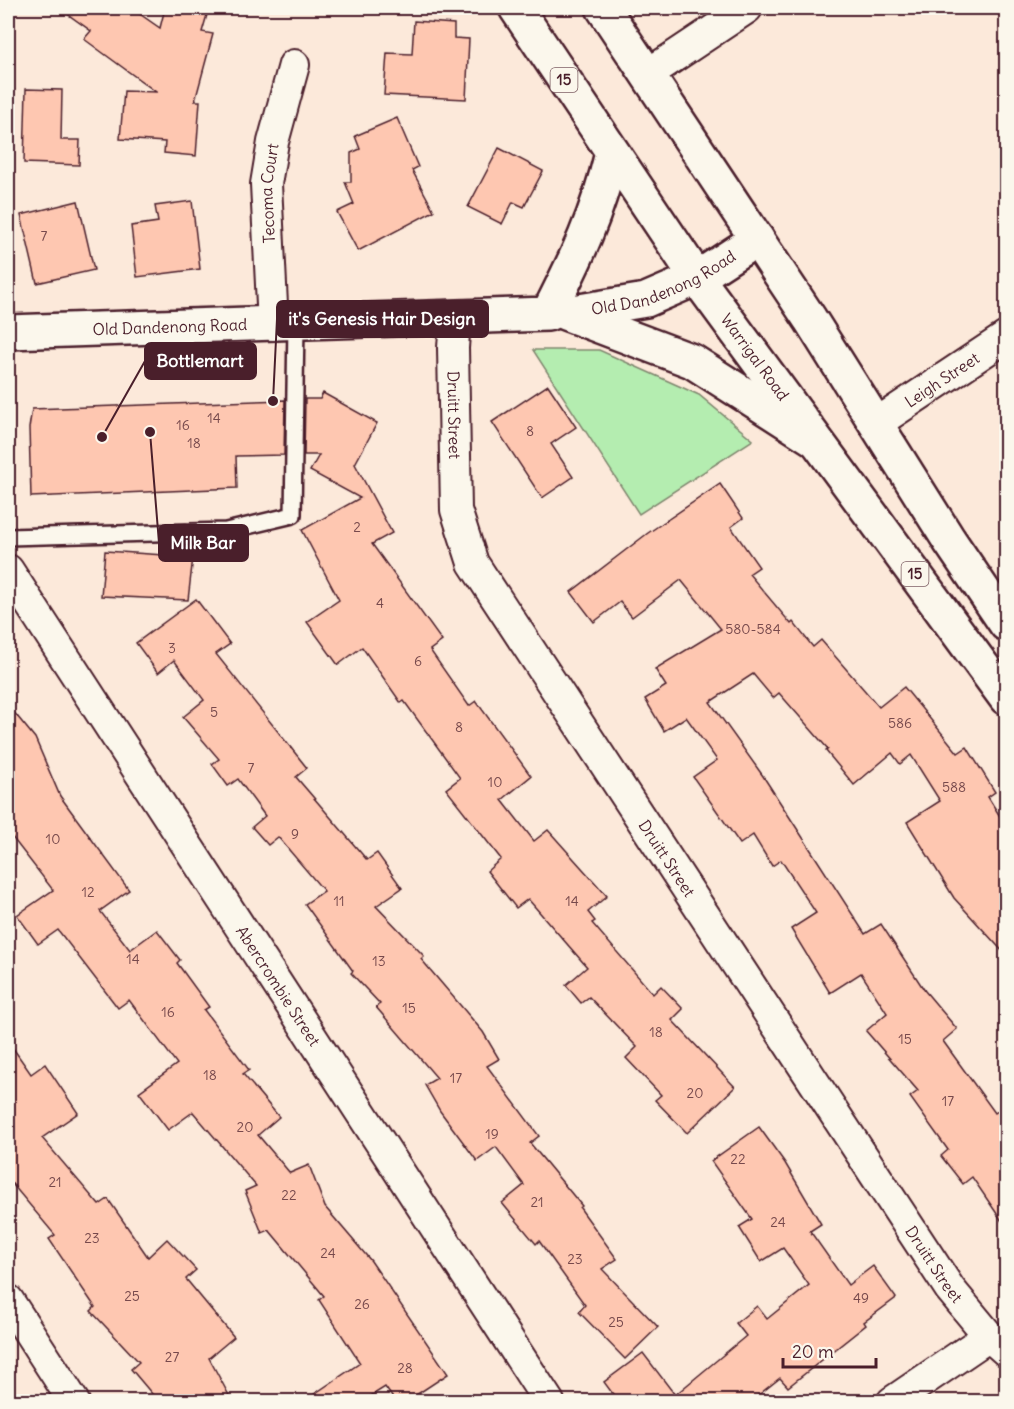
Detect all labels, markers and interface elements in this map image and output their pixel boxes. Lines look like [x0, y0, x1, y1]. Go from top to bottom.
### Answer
road number: 15 [550, 68, 578, 92]
street label: Tecoma Court [256, 141, 283, 244]
house number: 7 [41, 227, 48, 245]
street label: Old Dandenong Road [590, 246, 739, 319]
callout: it's Genesis Hair Design [277, 301, 488, 337]
text: it's Genesis Hair Design [288, 307, 476, 330]
street label: Warrigal Road [717, 310, 794, 404]
street label: Old Dandenong Road [92, 314, 248, 339]
callout: Bottlemart [145, 343, 256, 379]
street label: Leigh Street [901, 347, 983, 412]
text: Bottlemart [156, 349, 244, 372]
street label: Druitt Street [443, 371, 465, 460]
house number: 14 [207, 409, 221, 427]
house number: 16 [176, 416, 190, 434]
house number: 8 [526, 422, 534, 440]
house number: 18 [187, 434, 201, 452]
house number: 2 [353, 518, 361, 536]
callout: Milk Bar [159, 525, 248, 561]
text: Milk Bar [170, 531, 236, 554]
road number: 15 [902, 562, 928, 586]
house number: 4 [376, 594, 384, 612]
house number: 580-584 [725, 620, 781, 638]
house number: 3 [168, 639, 176, 657]
house number: 6 [414, 652, 422, 670]
house number: 5 [210, 703, 218, 721]
house number: 586 [888, 714, 912, 732]
house number: 8 [455, 718, 463, 736]
house number: 7 [248, 759, 255, 777]
house number: 10 [488, 773, 502, 791]
house number: 588 [942, 778, 966, 796]
street label: Druitt Street [634, 816, 700, 901]
house number: 9 [291, 825, 299, 843]
house number: 10 [46, 830, 60, 848]
house number: 12 [81, 883, 95, 901]
house number: 11 [333, 892, 345, 910]
house number: 14 [565, 892, 579, 910]
street label: Abercrombie Street [232, 922, 325, 1050]
house number: 14 [126, 950, 140, 968]
house number: 13 [372, 952, 386, 970]
house number: 15 [402, 999, 416, 1017]
house number: 16 [161, 1003, 175, 1021]
house number: 18 [649, 1023, 663, 1041]
house number: 15 [898, 1030, 912, 1048]
house number: 18 [203, 1066, 217, 1084]
house number: 17 [450, 1069, 462, 1087]
house number: 20 [687, 1084, 703, 1102]
house number: 17 [942, 1092, 954, 1110]
house number: 20 [237, 1118, 253, 1136]
house number: 19 [485, 1125, 499, 1143]
house number: 22 [730, 1150, 746, 1168]
house number: 21 [48, 1173, 62, 1191]
house number: 22 [281, 1186, 297, 1204]
house number: 21 [530, 1193, 544, 1211]
house number: 24 [770, 1213, 786, 1231]
street label: Druitt Street [901, 1222, 967, 1307]
house number: 23 [84, 1229, 100, 1247]
house number: 24 [320, 1244, 336, 1262]
house number: 23 [567, 1250, 583, 1268]
house number: 25 [124, 1287, 140, 1305]
house number: 49 [853, 1289, 869, 1307]
house number: 26 [354, 1295, 370, 1313]
house number: 25 [608, 1313, 624, 1331]
scale bar [783, 1331, 876, 1369]
text: 20 m [792, 1340, 834, 1363]
house number: 27 [165, 1348, 179, 1366]
house number: 28 [397, 1359, 413, 1377]

